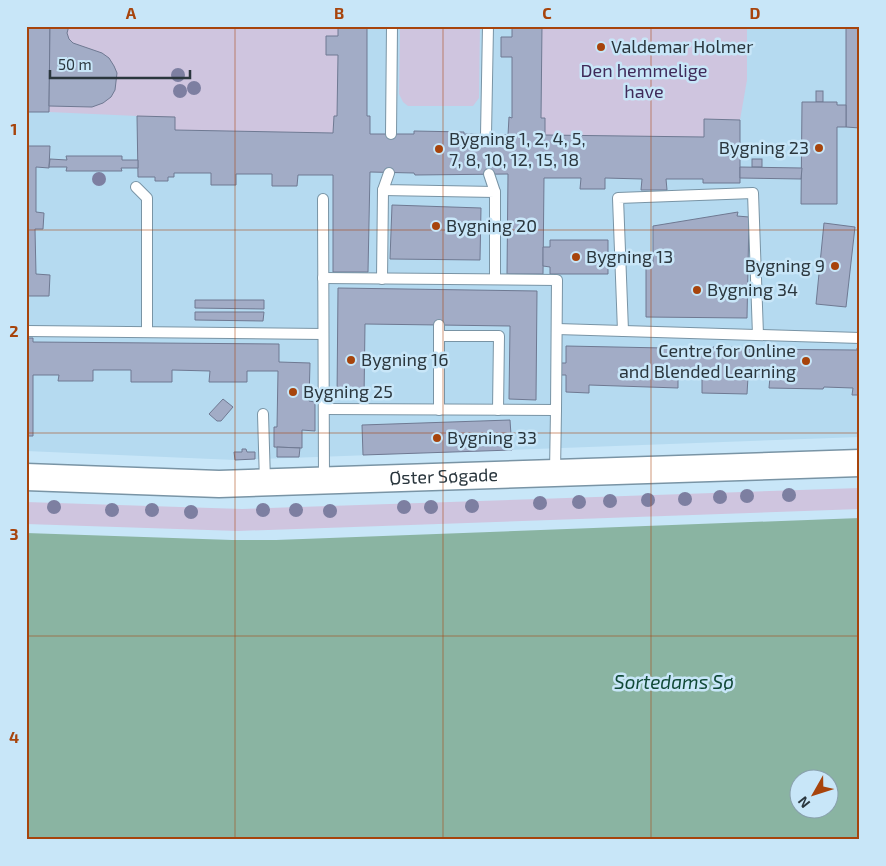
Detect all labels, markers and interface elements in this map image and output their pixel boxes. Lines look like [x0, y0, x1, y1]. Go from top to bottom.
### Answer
text: A [126, 3, 137, 22]
text: B [334, 3, 344, 22]
text: C [542, 3, 552, 22]
text: D [750, 3, 761, 22]
place label: Valdemar Holmer [611, 35, 753, 57]
marker: Valdemar Holmer [595, 41, 607, 53]
scale bar [50, 48, 190, 80]
text: 50 m [58, 55, 92, 73]
park label: Den hemmelige have [581, 59, 707, 102]
text: 1 [11, 119, 17, 138]
place label: Bygning 1, 2, 4, 5, 7, 8, 10, 12, 15, 18 [449, 127, 586, 170]
place label: Bygning 23 [719, 136, 809, 158]
marker: Bygning 23 [813, 142, 825, 154]
marker: Bygning 1, 2, 4, 5, 7, 8, 10, 12, 15, 18 [433, 143, 445, 155]
place label: Bygning 20 [446, 214, 537, 236]
marker: Bygning 20 [430, 220, 442, 232]
place label: Bygning 13 [586, 245, 673, 267]
marker: Bygning 13 [570, 251, 582, 263]
place label: Bygning 9 [745, 254, 825, 276]
marker: Bygning 9 [829, 260, 841, 272]
place label: Bygning 34 [707, 278, 798, 300]
marker: Bygning 34 [691, 284, 703, 296]
text: 2 [9, 321, 19, 340]
place label: Centre for Online and Blended Learning [619, 339, 796, 382]
place label: Bygning 16 [361, 348, 449, 370]
marker: Bygning 16 [345, 354, 357, 366]
marker: Centre for Online and Blended Learning [800, 355, 812, 367]
place label: Bygning 25 [303, 380, 393, 402]
marker: Bygning 25 [287, 386, 299, 398]
place label: Bygning 33 [447, 426, 537, 448]
marker: Bygning 33 [431, 432, 443, 444]
street label: Øster Søgade [389, 463, 498, 488]
text: 3 [9, 524, 19, 543]
water label: Sortedams Sø [614, 670, 734, 693]
text: 4 [9, 727, 19, 746]
north arrow [788, 768, 838, 818]
text: N [794, 793, 813, 812]

